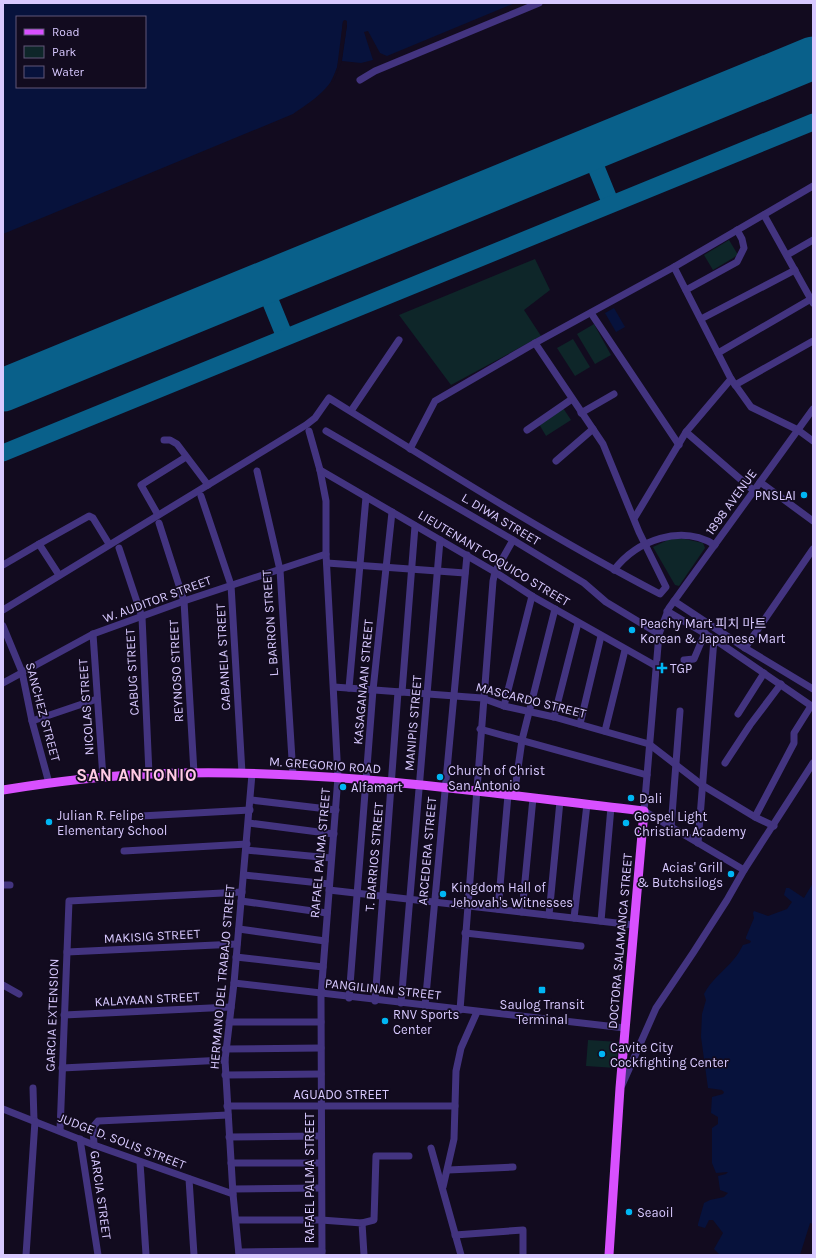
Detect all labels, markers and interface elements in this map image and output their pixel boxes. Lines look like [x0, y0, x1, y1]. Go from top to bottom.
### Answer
legend [16, 16, 146, 88]
text: Road [52, 25, 80, 39]
text: Park [52, 45, 77, 59]
text: Water [52, 65, 85, 79]
street label: 1898 AVENUE [702, 466, 760, 538]
place label: PNSLAI [755, 488, 796, 503]
street label: L. DIWA STREET [459, 490, 543, 549]
marker: PNSLAI [799, 490, 809, 500]
street label: LIEUTENANT COQUICO STREET [416, 507, 573, 609]
street label: L. BARRON STREET [259, 569, 281, 677]
street label: W. AUDITOR STREET [101, 572, 214, 626]
street label: CABANELA STREET [213, 603, 233, 711]
place label: Peachy Mart 피치 마트 Korean & Japanese Mart [640, 616, 786, 646]
street label: KASAGANAAN STREET [350, 618, 376, 745]
street label: REYNOSO STREET [166, 619, 186, 723]
marker: Peachy Mart 피치 마트 Korean & Japanese Mart [627, 625, 637, 635]
street label: CABUG STREET [122, 628, 142, 716]
street label: NICOLAS STREET [75, 658, 97, 756]
street label: SANCHEZ STREET [23, 661, 64, 764]
place label: TGP [670, 661, 692, 676]
marker: TGP [657, 663, 667, 673]
street label: MANIPIS STREET [401, 674, 425, 772]
street label: MASCARDO STREET [474, 679, 588, 721]
street label: M. GREGORIO ROAD [268, 754, 382, 776]
place label: Church of Christ San Antonio [448, 763, 545, 793]
district label: SAN ANTONIO [76, 765, 198, 785]
marker: Church of Christ San Antonio [435, 772, 445, 782]
place label: Alfamart [351, 780, 403, 795]
marker: Alfamart [338, 782, 348, 792]
street label: RAFAEL PALMA STREET [307, 787, 333, 919]
place label: Dali [639, 791, 662, 806]
marker: Dali [626, 793, 636, 803]
street label: ARCEDERA STREET [415, 796, 439, 906]
street label: T. BARRIOS STREET [362, 801, 386, 912]
place label: Julian R. Felipe Elementary School [57, 808, 167, 838]
place label: Gospel Light Christian Academy [634, 809, 746, 839]
marker: Julian R. Felipe Elementary School [44, 817, 54, 827]
marker: Gospel Light Christian Academy [621, 818, 631, 828]
street label: DOCTORA SALAMANCA STREET [605, 852, 635, 1030]
place label: Acias' Grill & Butchsilogs [637, 860, 723, 890]
marker: Acias' Grill & Butchsilogs [726, 869, 736, 879]
place label: Kingdom Hall of Jehovah's Witnesses [451, 880, 573, 910]
street label: HERMANO DEL TRABAJO STREET [206, 883, 238, 1070]
marker: Kingdom Hall of Jehovah's Witnesses [438, 889, 448, 899]
street label: MAKISIG STREET [103, 926, 201, 946]
street label: GARCIA EXTENSION [43, 958, 61, 1072]
street label: PANGILINAN STREET [324, 975, 442, 1003]
marker: Saulog Transit Terminal [537, 985, 547, 995]
street label: KALAYAAN STREET [94, 989, 200, 1009]
place label: Saulog Transit Terminal [500, 997, 585, 1027]
place label: RNV Sports Center [393, 1007, 459, 1037]
marker: RNV Sports Center [380, 1016, 390, 1026]
place label: Cavite City Cockfighting Center [610, 1040, 729, 1070]
marker: Cavite City Cockfighting Center [597, 1049, 607, 1059]
street label: AGUADO STREET [293, 1087, 389, 1102]
street label: JUDGE D. SOLIS STREET [56, 1110, 188, 1172]
street label: RAFAEL PALMA STREET [302, 1112, 317, 1243]
street label: GARCIA STREET [87, 1150, 115, 1241]
place label: Seaoil [637, 1205, 673, 1220]
marker: Seaoil [624, 1207, 634, 1217]

